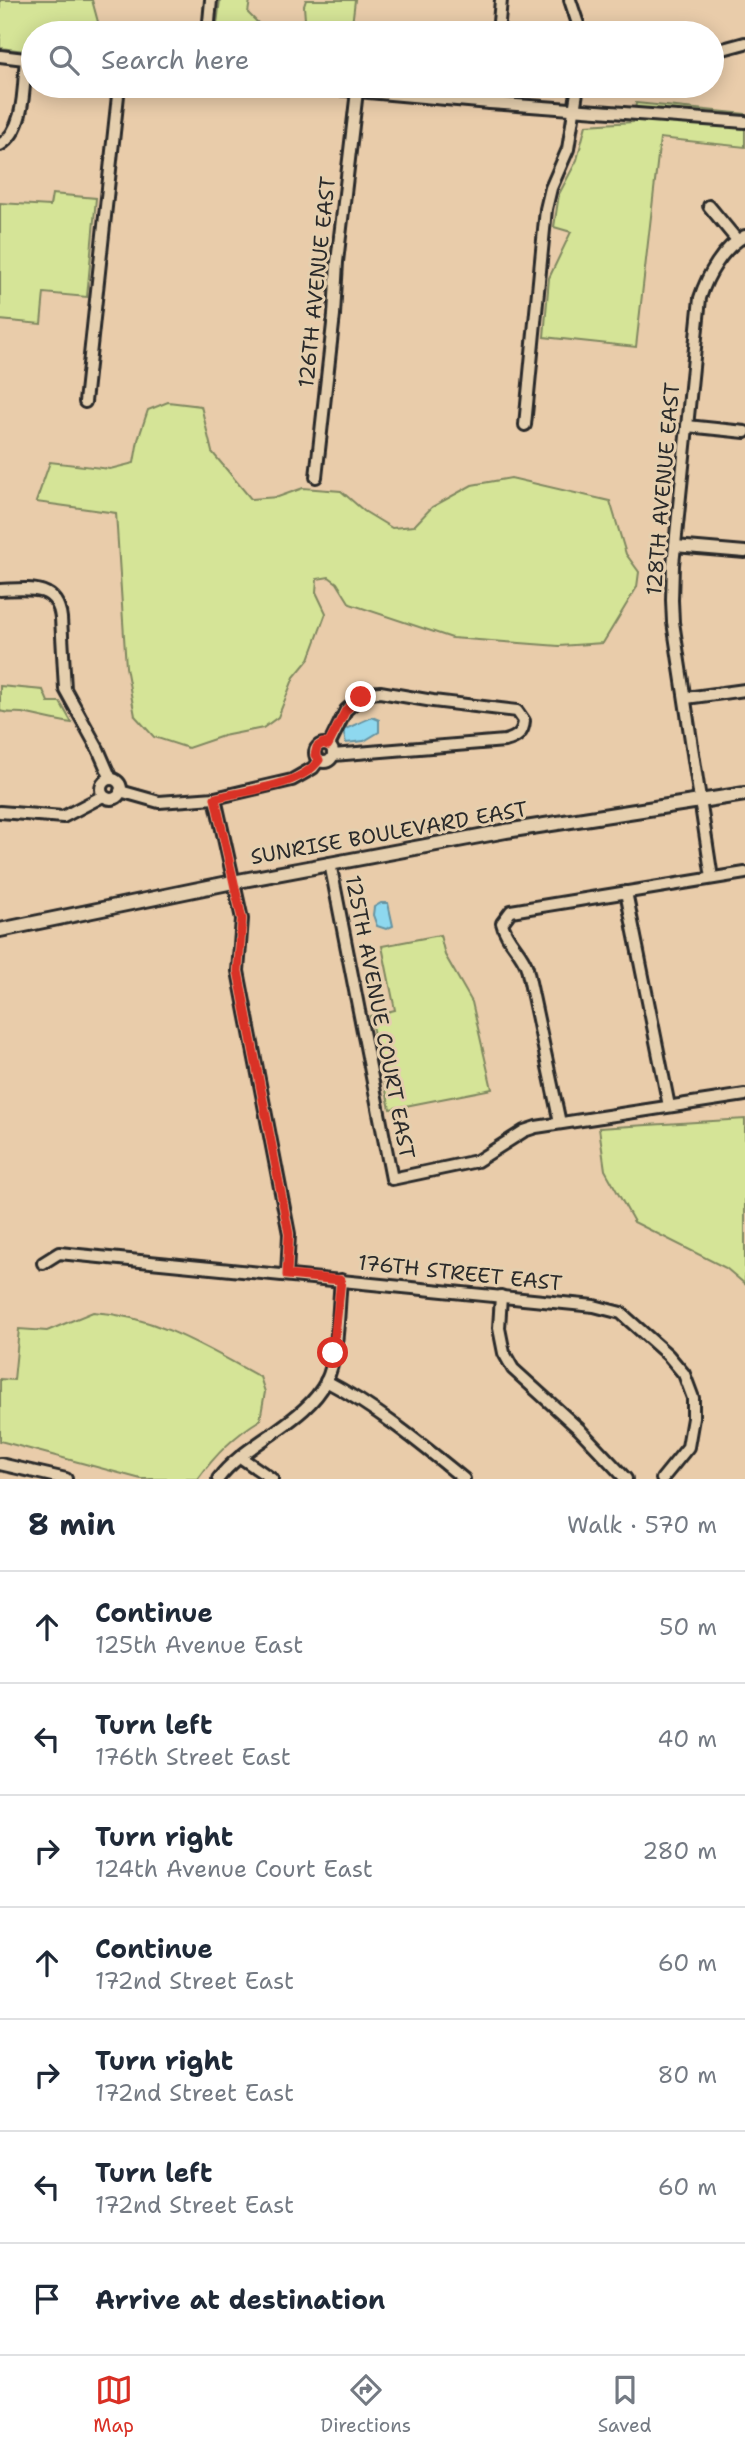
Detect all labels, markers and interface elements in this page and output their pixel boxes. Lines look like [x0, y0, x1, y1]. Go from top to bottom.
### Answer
search box [21, 21, 724, 98]
icon: search [45, 41, 83, 79]
text: Search here [101, 42, 250, 77]
street label: 126TH AVENUE EAST [292, 175, 342, 389]
street label: 128TH AVENUE EAST [640, 381, 686, 597]
route end [345, 681, 376, 712]
street label: SUNRISE BOULEVARD EAST [248, 795, 530, 871]
street label: 125TH AVENUE COURT EAST [339, 873, 421, 1161]
street label: 176TH STREET EAST [356, 1248, 564, 1298]
route start [317, 1337, 348, 1368]
text: 8 min [28, 1504, 115, 1545]
text: Walk · 570 m [567, 1510, 717, 1540]
text: Continue [95, 1595, 213, 1630]
icon: ahead [28, 1608, 66, 1646]
text: 50 m [659, 1612, 717, 1642]
text: 125th Avenue East [95, 1630, 303, 1660]
text: Turn left [95, 1707, 212, 1742]
icon: left [28, 1720, 66, 1758]
text: 40 m [657, 1724, 717, 1754]
text: 176th Street East [95, 1742, 291, 1772]
text: Turn right [95, 1819, 233, 1854]
icon: right [28, 1832, 66, 1870]
text: 280 m [642, 1836, 717, 1866]
text: 124th Avenue Court East [95, 1854, 373, 1884]
text: Continue [95, 1931, 213, 1966]
icon: ahead [28, 1944, 66, 1982]
text: 60 m [658, 1948, 717, 1978]
text: 172nd Street East [95, 1966, 294, 1996]
text: Turn right [95, 2043, 233, 2078]
icon: right [28, 2056, 66, 2094]
text: 80 m [658, 2060, 717, 2090]
text: 172nd Street East [95, 2078, 294, 2108]
text: Turn left [95, 2155, 212, 2190]
icon: left [28, 2168, 66, 2206]
text: 60 m [658, 2172, 717, 2202]
text: 172nd Street East [95, 2190, 294, 2220]
icon: arrive [28, 2280, 66, 2318]
text: Arrive at destination [95, 2282, 385, 2317]
tab: Map [93, 2371, 134, 2438]
tab: Directions [321, 2371, 411, 2438]
tab: Saved [598, 2371, 652, 2438]

